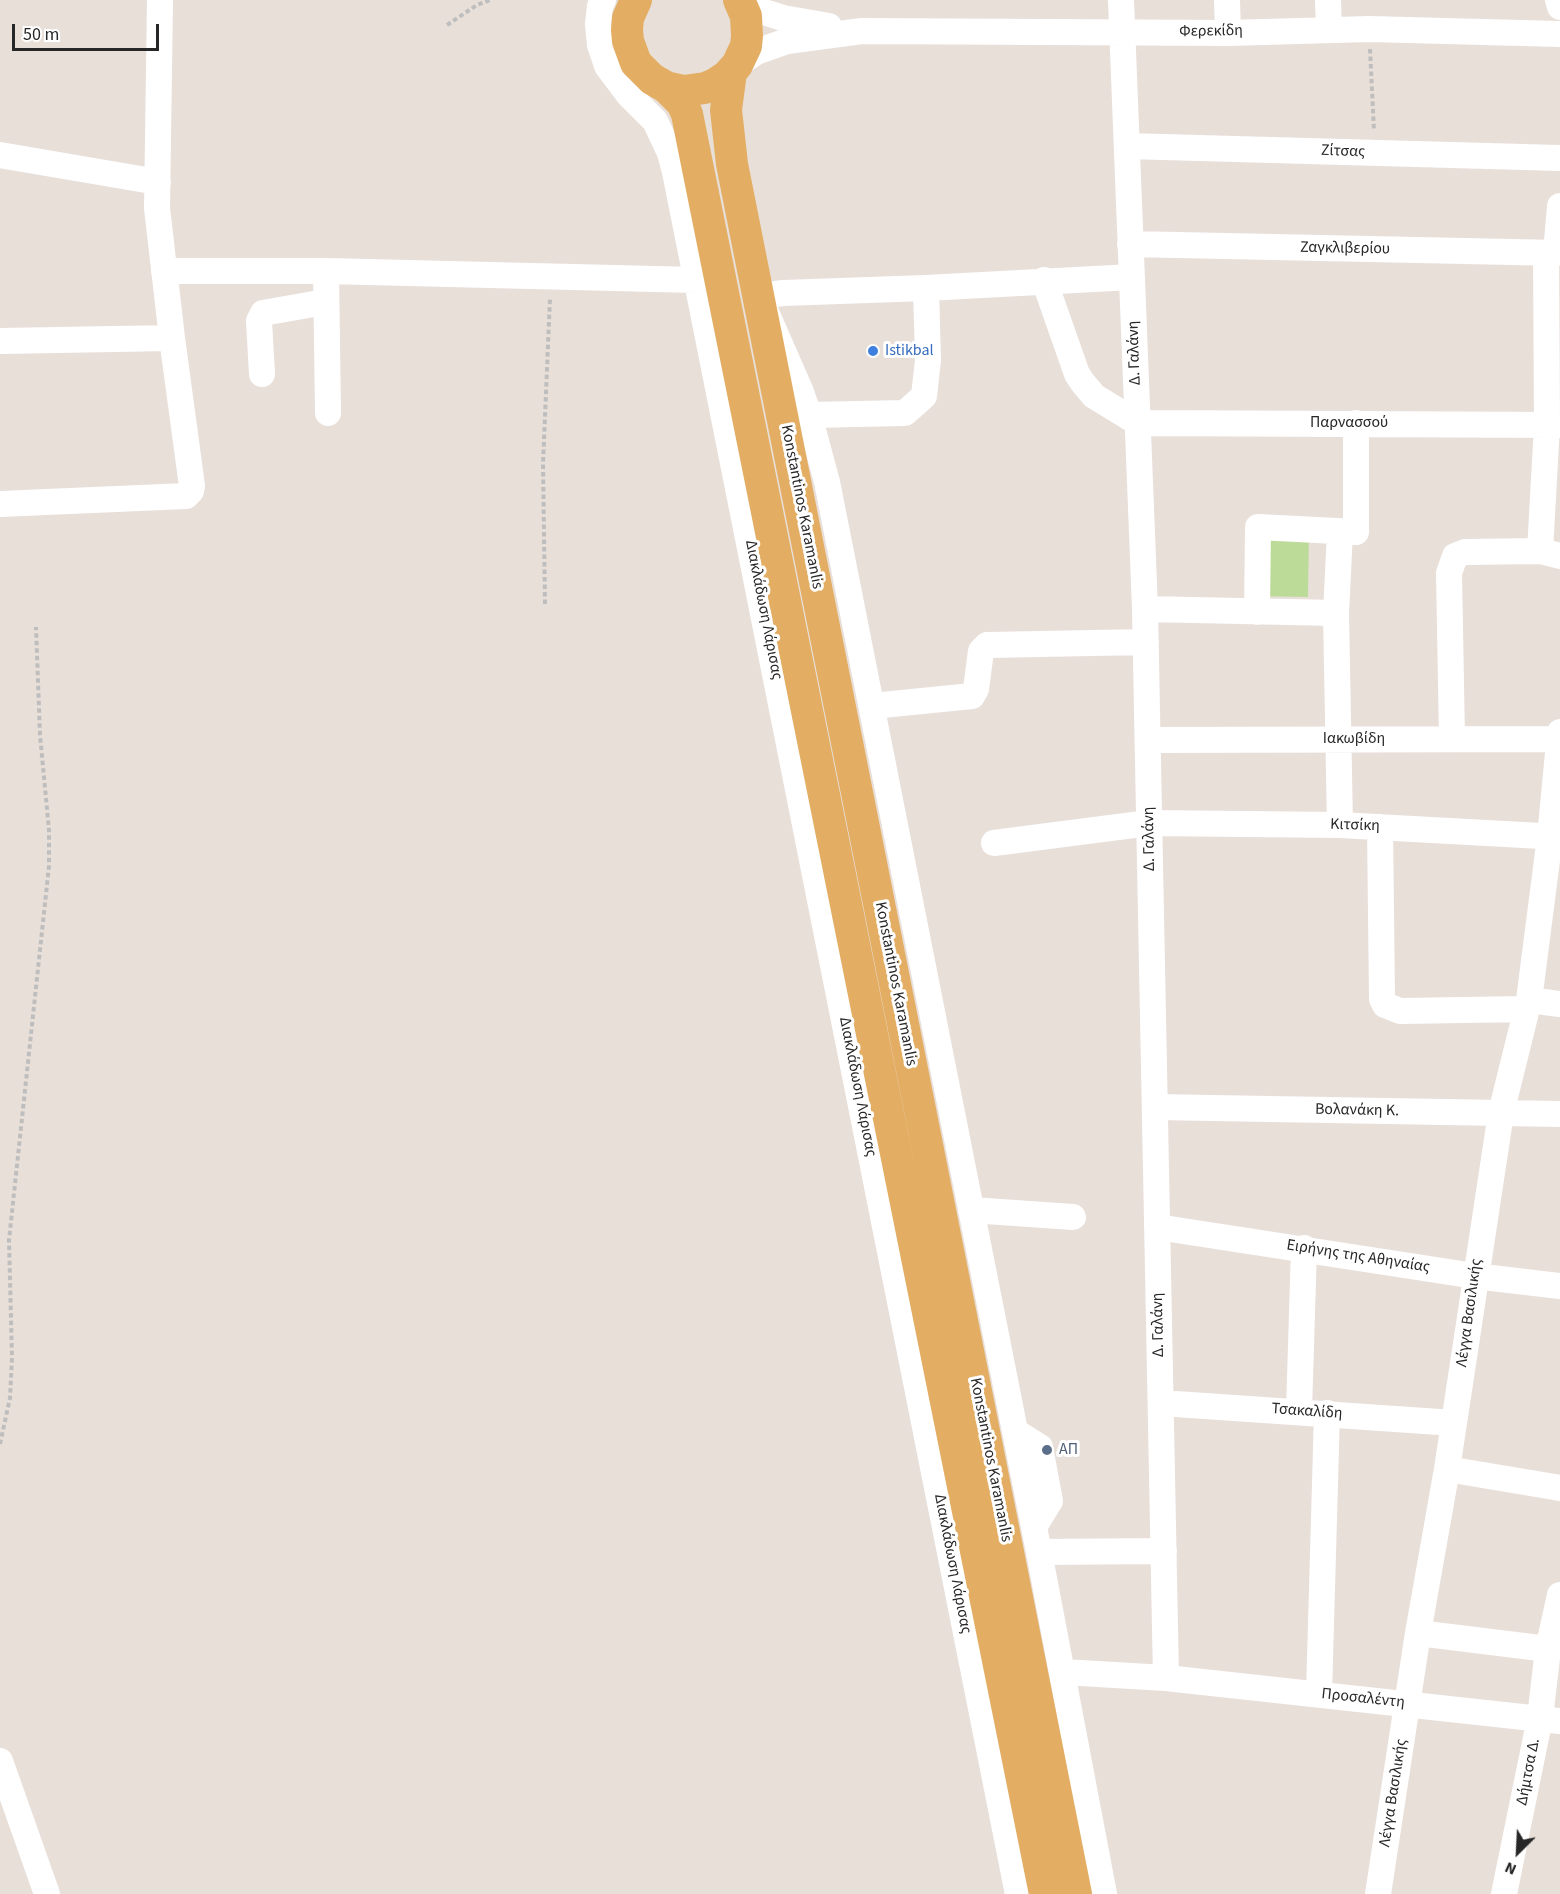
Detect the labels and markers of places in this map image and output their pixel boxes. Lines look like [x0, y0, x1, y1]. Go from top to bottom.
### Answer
place label: Istikbal [885, 341, 934, 361]
marker: Istikbal [866, 344, 880, 358]
place label: ΑΠ [1059, 1440, 1078, 1460]
marker: ΑΠ [1040, 1443, 1054, 1457]

